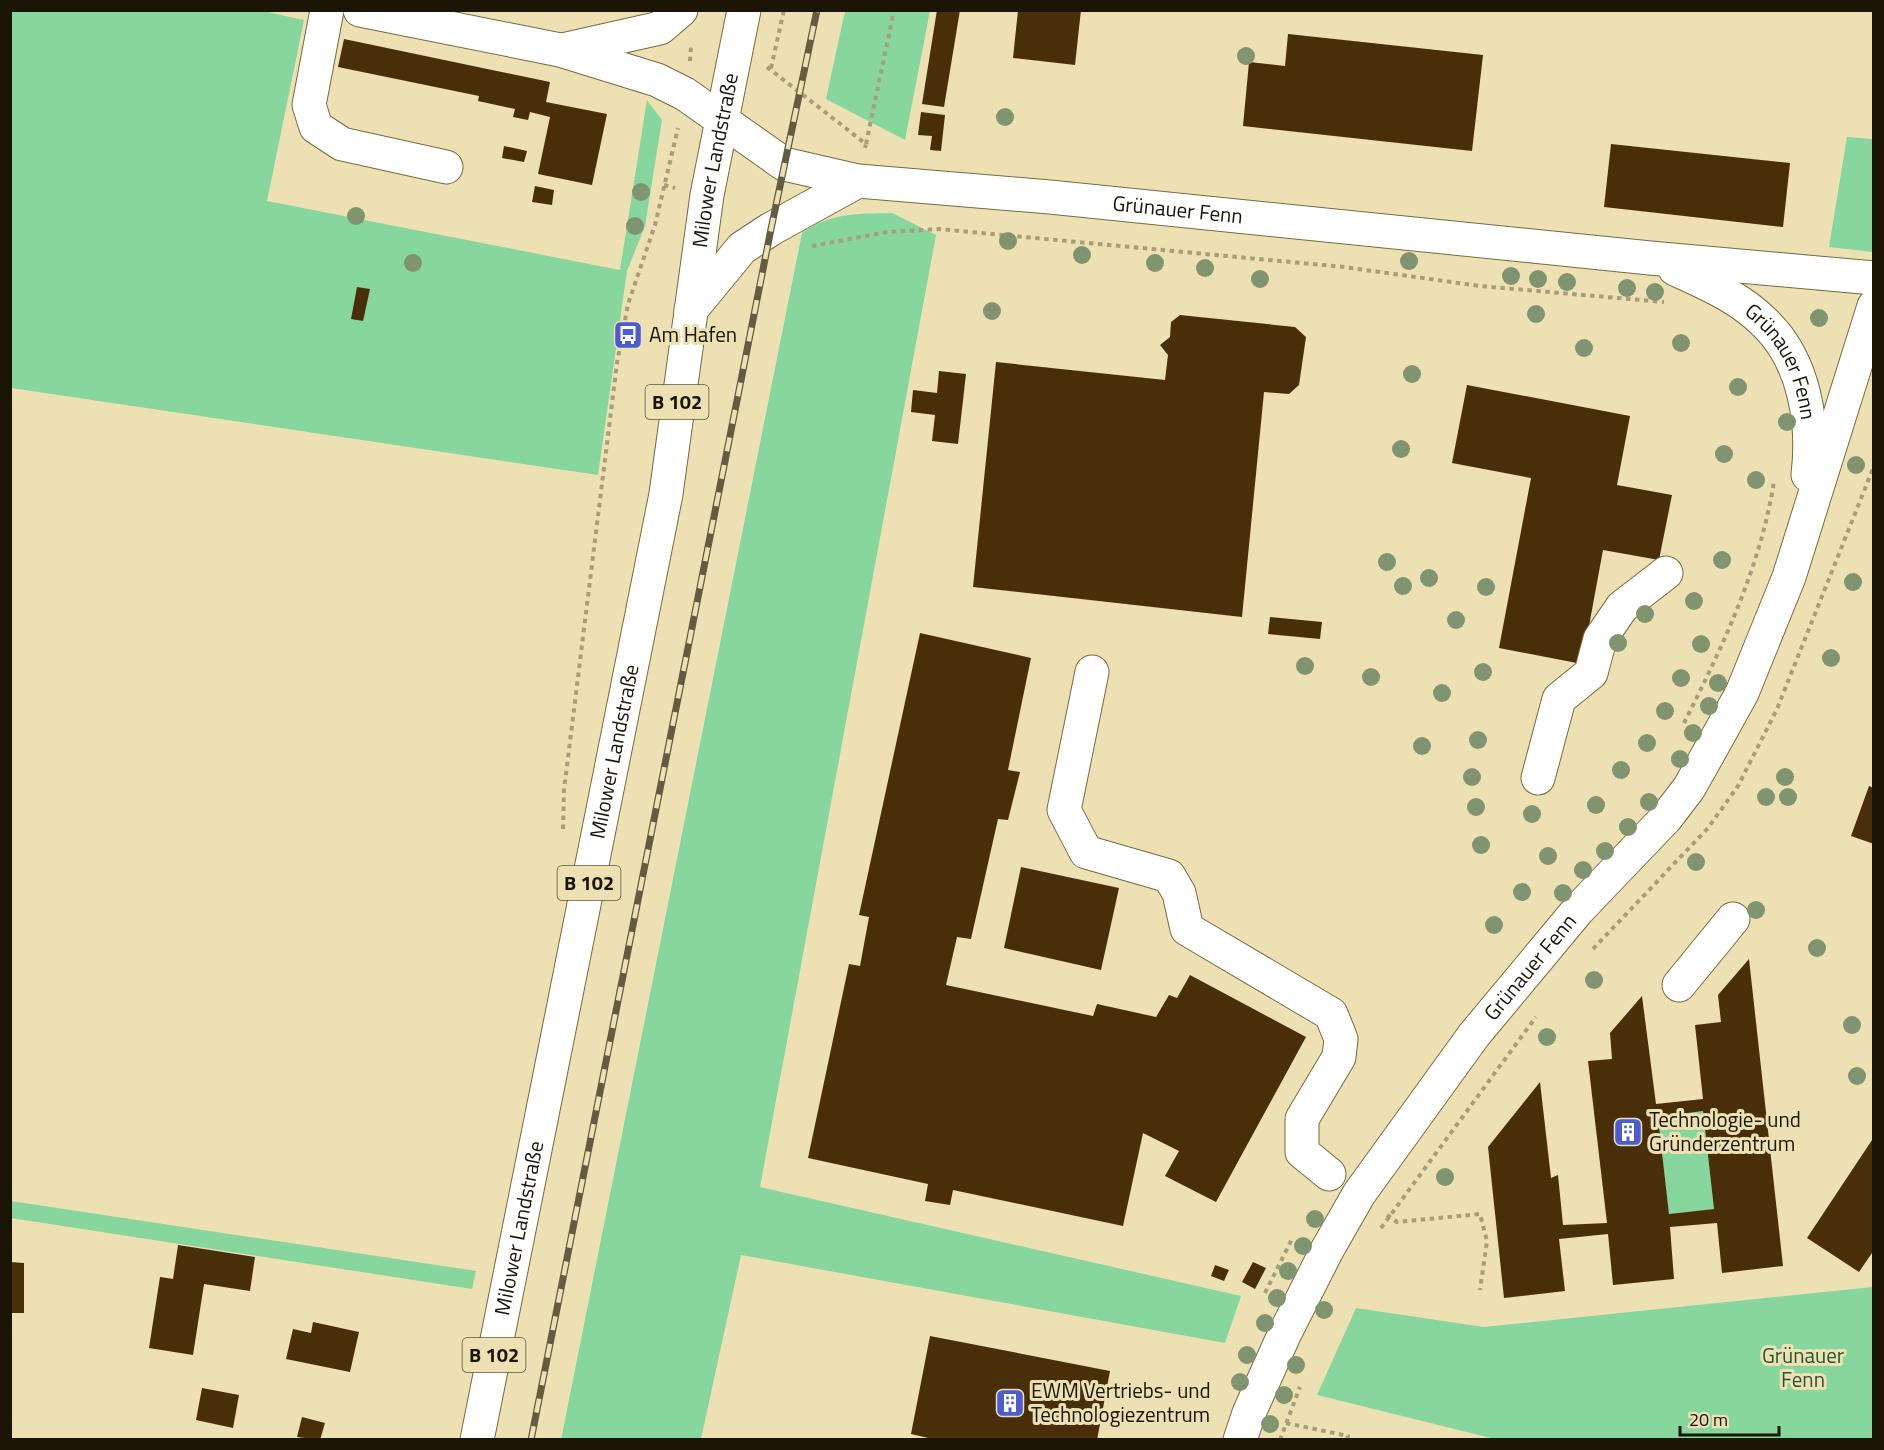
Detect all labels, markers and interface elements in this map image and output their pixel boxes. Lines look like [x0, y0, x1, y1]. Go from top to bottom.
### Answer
street label: Milower Landstraße [683, 70, 746, 250]
street label: Grünauer Fenn [1111, 186, 1244, 232]
street label: Grünauer Fenn [1738, 295, 1825, 422]
place label: Am Hafen [649, 318, 737, 350]
bus stop icon: Am Hafen [612, 319, 644, 351]
road number: B 102 [646, 385, 708, 419]
street label: Milower Landstraße [581, 661, 647, 841]
road number: B 102 [558, 866, 620, 900]
street label: Grünauer Fenn [1475, 906, 1584, 1027]
place label: Technologie- und Gründerzentrum [1649, 1103, 1801, 1159]
building icon: Technologie- und Gründerzentrum [1612, 1116, 1644, 1148]
street label: Milower Landstraße [485, 1138, 551, 1318]
road number: B 102 [462, 1338, 526, 1372]
park label: Grünauer Fenn [1762, 1339, 1844, 1395]
place label: EWM Vertriebs- und Technologiezentrum [1031, 1374, 1211, 1430]
building icon: EWM Vertriebs- und Technologiezentrum [994, 1387, 1026, 1419]
scale bar [1680, 1399, 1779, 1437]
text: 20 m [1689, 1406, 1728, 1433]

